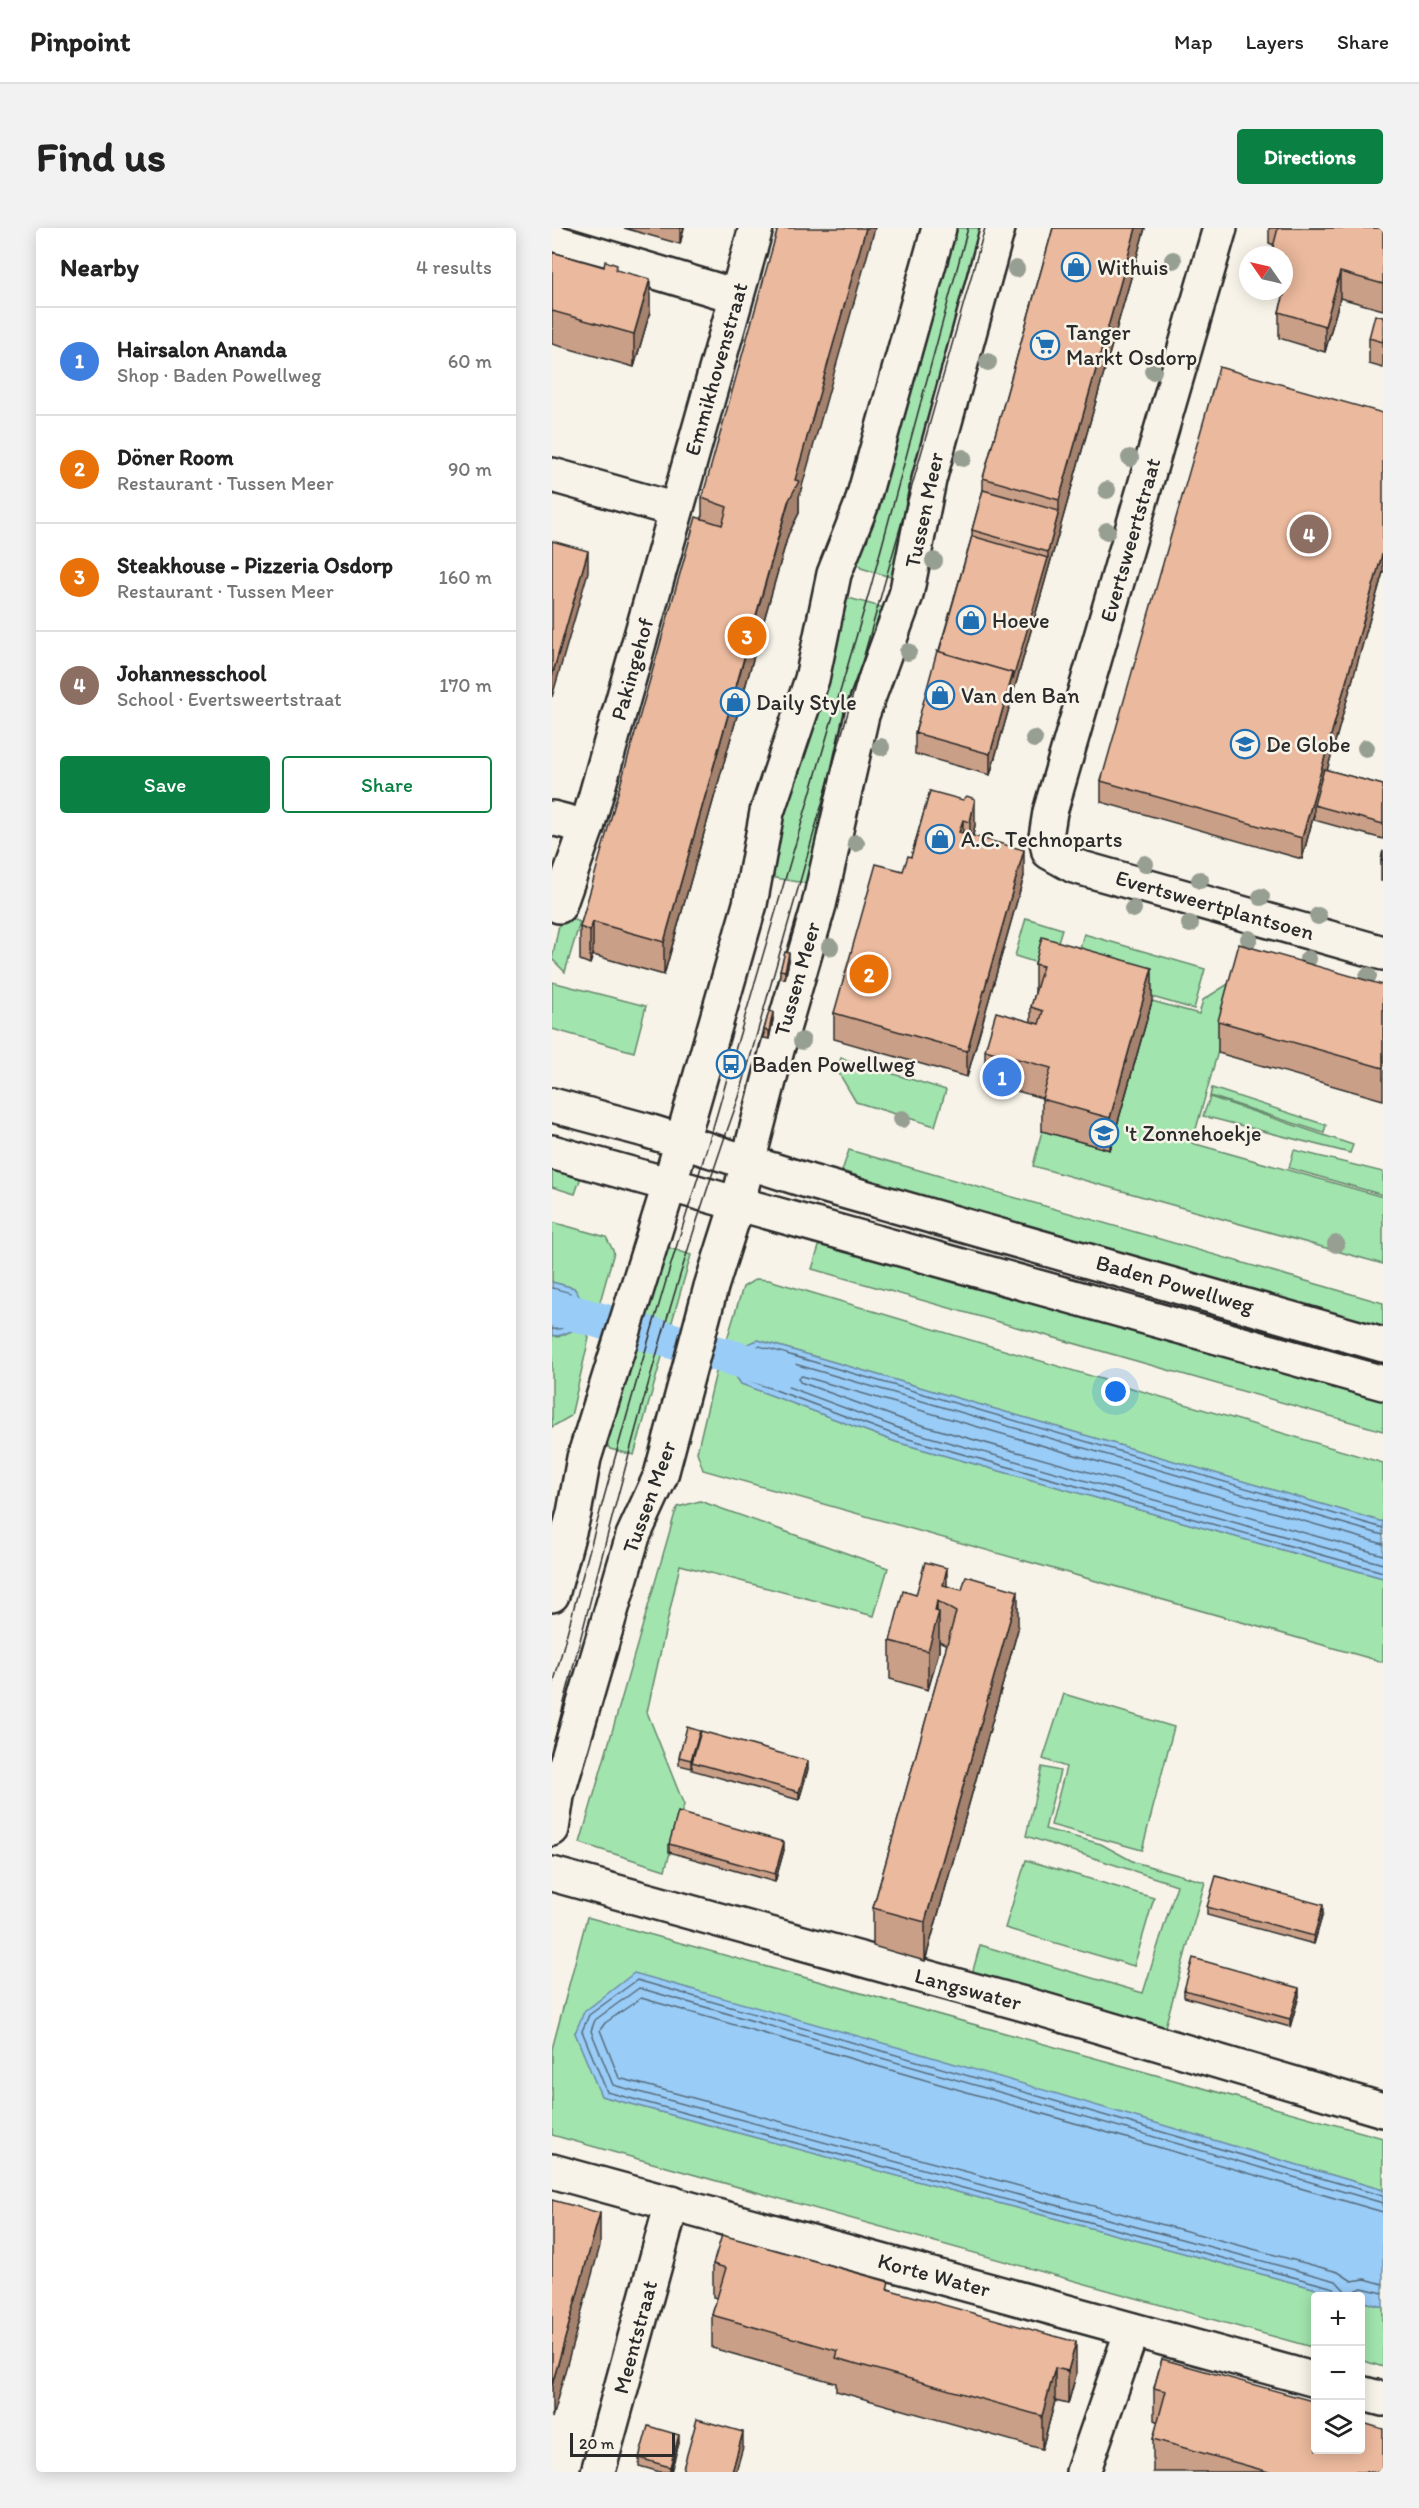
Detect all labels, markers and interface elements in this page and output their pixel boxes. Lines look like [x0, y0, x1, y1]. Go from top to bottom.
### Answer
text: Pinpoint [30, 24, 131, 58]
text: Map [1174, 29, 1213, 54]
text: Layers [1246, 29, 1304, 54]
text: Share [1337, 29, 1389, 54]
button: Directions [1237, 129, 1383, 184]
text: Find us [36, 131, 166, 182]
north arrow [1239, 246, 1293, 300]
text: Nearby [60, 251, 139, 283]
shop icon: Withuis [1060, 251, 1092, 283]
place label: Withuis [1097, 254, 1168, 281]
text: 4 results [416, 255, 492, 279]
street label: Emmikhovenstraat [678, 279, 754, 459]
place label: Tanger Markt Osdorp [1066, 319, 1197, 371]
supermarket icon: Tanger Markt Osdorp [1029, 329, 1061, 361]
text: Hairsalon Ananda [117, 336, 287, 363]
text: 1 [75, 349, 84, 373]
text: 60 m [448, 349, 492, 373]
text: Shop · Baden Powellweg [117, 363, 321, 387]
text: Döner Room [117, 444, 234, 471]
street label: Tussen Meer [899, 449, 949, 570]
street label: Evertsweertstraat [1094, 455, 1166, 625]
text: 2 [74, 457, 85, 481]
text: 90 m [448, 457, 492, 481]
text: Restaurant · Tussen Meer [117, 471, 334, 495]
pin: 4 [1290, 512, 1329, 556]
text: Steakhouse - Pizzeria Osdorp [117, 552, 393, 579]
text: 3 [74, 565, 85, 589]
text: 160 m [439, 565, 492, 589]
text: Restaurant · Tussen Meer [117, 579, 334, 603]
shop icon: Hoeve [955, 604, 987, 636]
place label: Hoeve [992, 607, 1050, 634]
pin: 3 [728, 614, 766, 658]
street label: Pakingehof [605, 615, 659, 723]
text: Johannesschool [117, 660, 266, 687]
text: 4 [73, 673, 86, 697]
text: 170 m [439, 673, 492, 697]
shop icon: Van den Ban [924, 679, 956, 711]
place label: Van den Ban [961, 682, 1080, 709]
shop icon: Daily Style [719, 686, 751, 718]
text: School · Evertsweertstraat [117, 687, 342, 711]
place label: Daily Style [756, 689, 857, 716]
school or university icon: De Globe [1229, 728, 1261, 760]
place label: De Globe [1266, 731, 1351, 758]
button: Save [60, 756, 270, 813]
button: Share [282, 756, 492, 813]
shop icon: A.C. Technoparts [924, 823, 956, 855]
place label: A.C. Technoparts [961, 826, 1122, 853]
street label: Evertsweertplantsoen [1113, 864, 1318, 946]
street label: Tussen Meer [768, 919, 826, 1039]
pin: 2 [850, 952, 888, 996]
bus stop icon: Baden Powellweg [715, 1048, 747, 1080]
place label: Baden Powellweg [752, 1051, 916, 1078]
pin: 1 [982, 1054, 1022, 1100]
school or university icon: 't Zonnehoekje [1088, 1117, 1120, 1149]
place label: 't Zonnehoekje [1125, 1120, 1261, 1147]
street label: Baden Powellweg [1093, 1249, 1258, 1320]
your location [1101, 1377, 1130, 1406]
street label: Tussen Meer [616, 1437, 682, 1557]
street label: Langswater [912, 1962, 1025, 2016]
street label: Korte Water [875, 2247, 993, 2303]
street label: Meentstraat [607, 2277, 663, 2397]
map controls [1311, 2292, 1365, 2454]
button: + [1311, 2292, 1365, 2346]
button: − [1311, 2346, 1365, 2400]
button: layers [1311, 2400, 1365, 2454]
scale bar [570, 2430, 675, 2458]
text: 20 m [579, 2434, 614, 2453]

